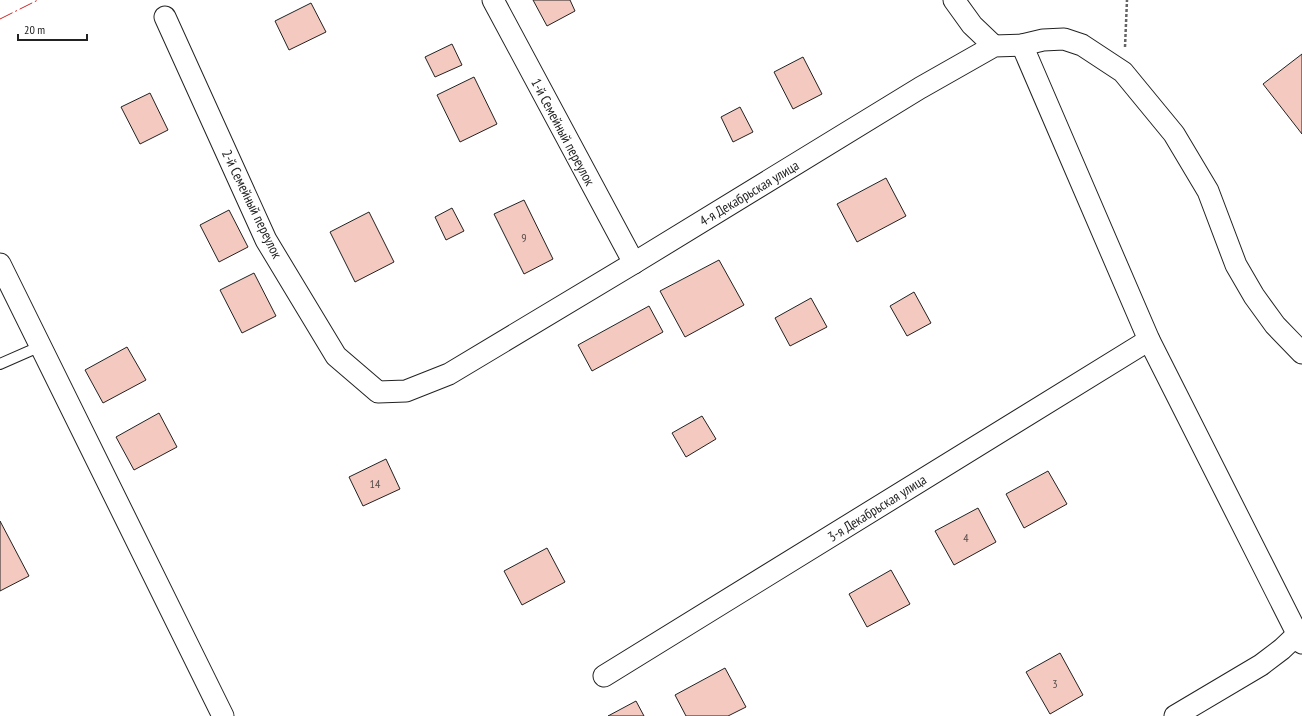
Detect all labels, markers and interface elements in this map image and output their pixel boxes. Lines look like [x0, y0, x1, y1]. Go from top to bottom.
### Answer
scale bar [18, 16, 87, 42]
text: 20 m [24, 22, 45, 37]
street label: 1-й Семейный переулок [527, 75, 599, 189]
street label: 2-й Семейный переулок [218, 147, 286, 262]
street label: 4-я Декабрьская улица [696, 156, 802, 230]
house number: 9 [521, 230, 527, 245]
street label: 3-я Декабрьская улица [824, 470, 930, 546]
house number: 14 [370, 476, 381, 491]
house number: 4 [963, 530, 969, 545]
house number: 3 [1052, 676, 1058, 691]

